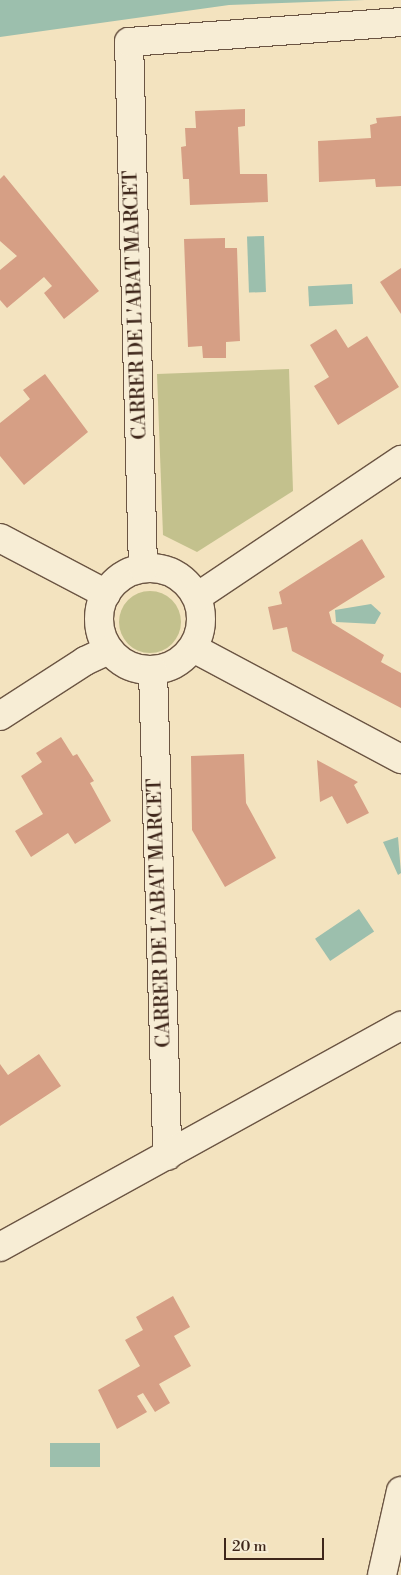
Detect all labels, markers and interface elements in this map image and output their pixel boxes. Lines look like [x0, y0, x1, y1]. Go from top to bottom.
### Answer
street label: CARRER DE L'ABAT MARCET [120, 170, 152, 440]
street label: CARRER DE L'ABAT MARCET [144, 778, 176, 1048]
scale bar [226, 1528, 326, 1560]
text: 20 m [232, 1537, 267, 1556]

